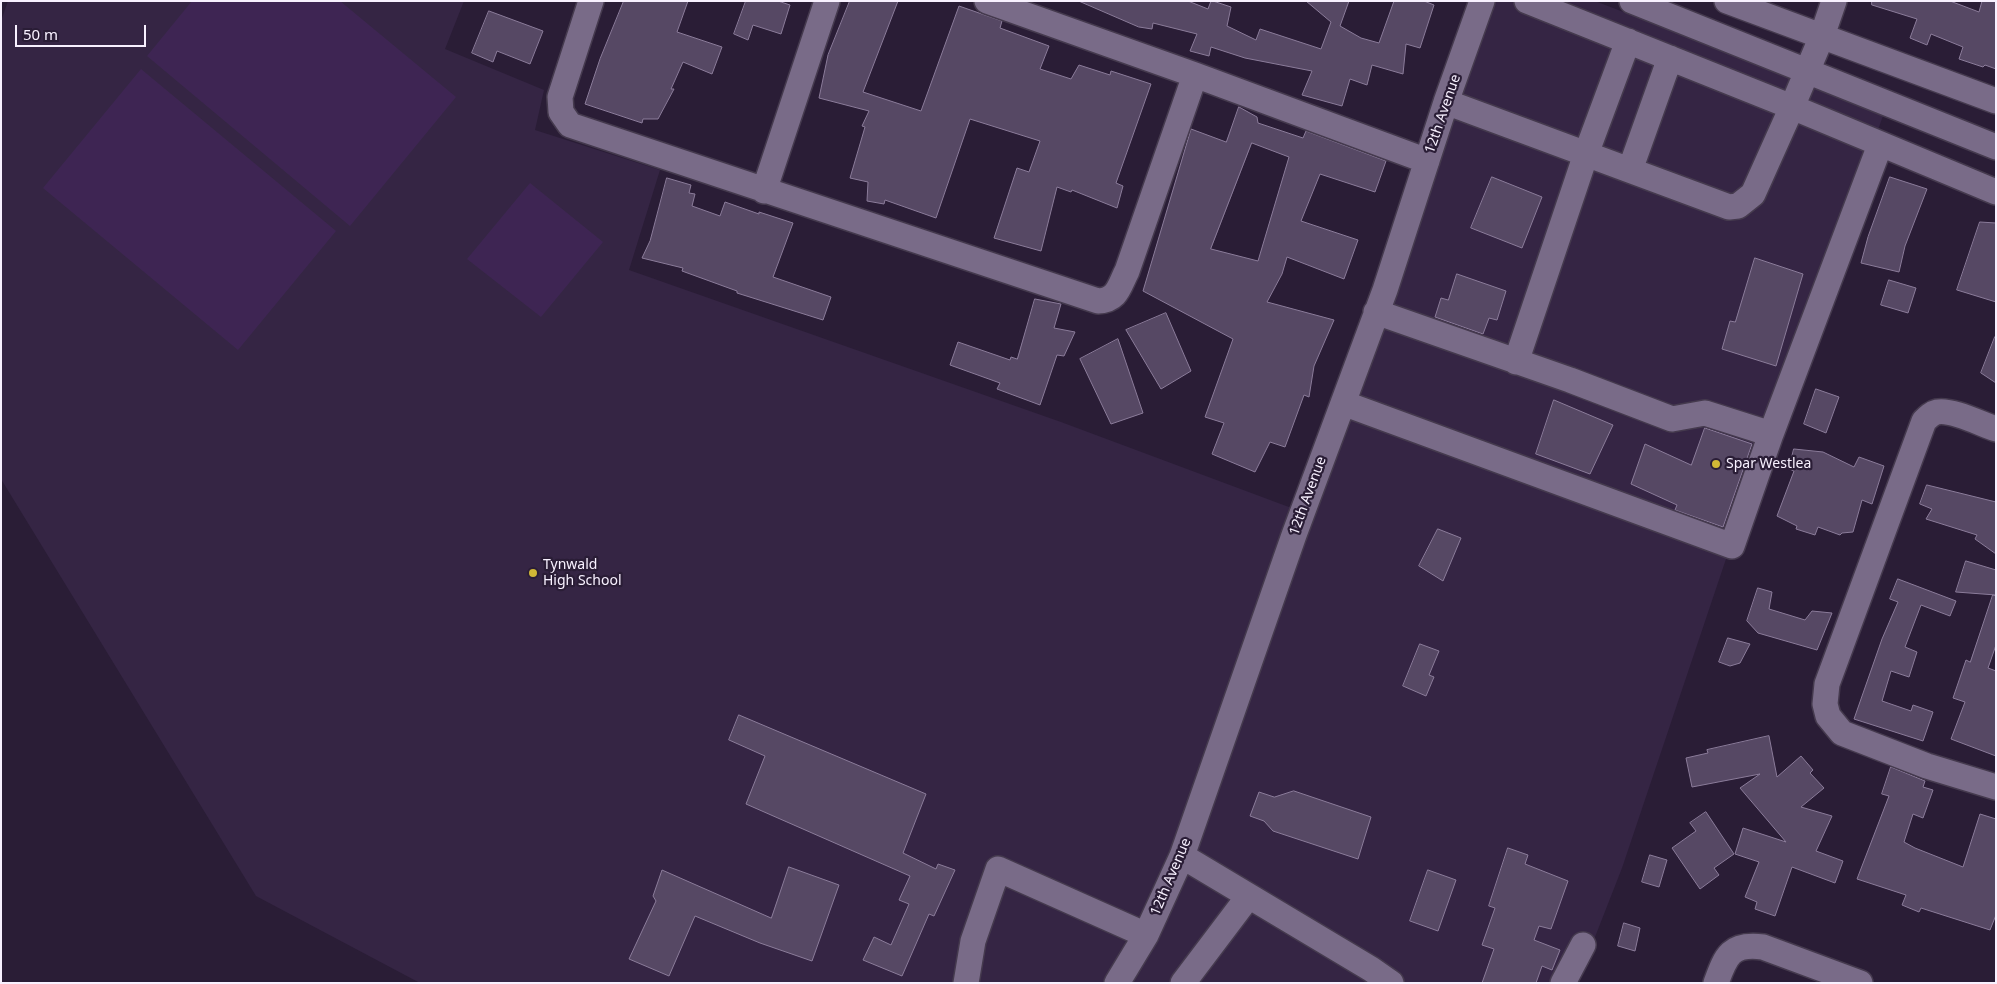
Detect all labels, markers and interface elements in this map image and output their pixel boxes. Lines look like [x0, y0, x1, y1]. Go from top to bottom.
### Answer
scale bar [18, 15, 149, 47]
text: 50 m [23, 24, 58, 44]
street label: 12th Avenue [1422, 72, 1464, 156]
street label: 12th Avenue [1286, 454, 1330, 538]
place label: Spar Westlea [1726, 456, 1811, 472]
marker: Spar Westlea [1710, 458, 1722, 470]
place label: Tynwald High School [543, 557, 621, 590]
marker: Tynwald High School [527, 567, 539, 579]
street label: 12th Avenue [1147, 836, 1195, 918]

